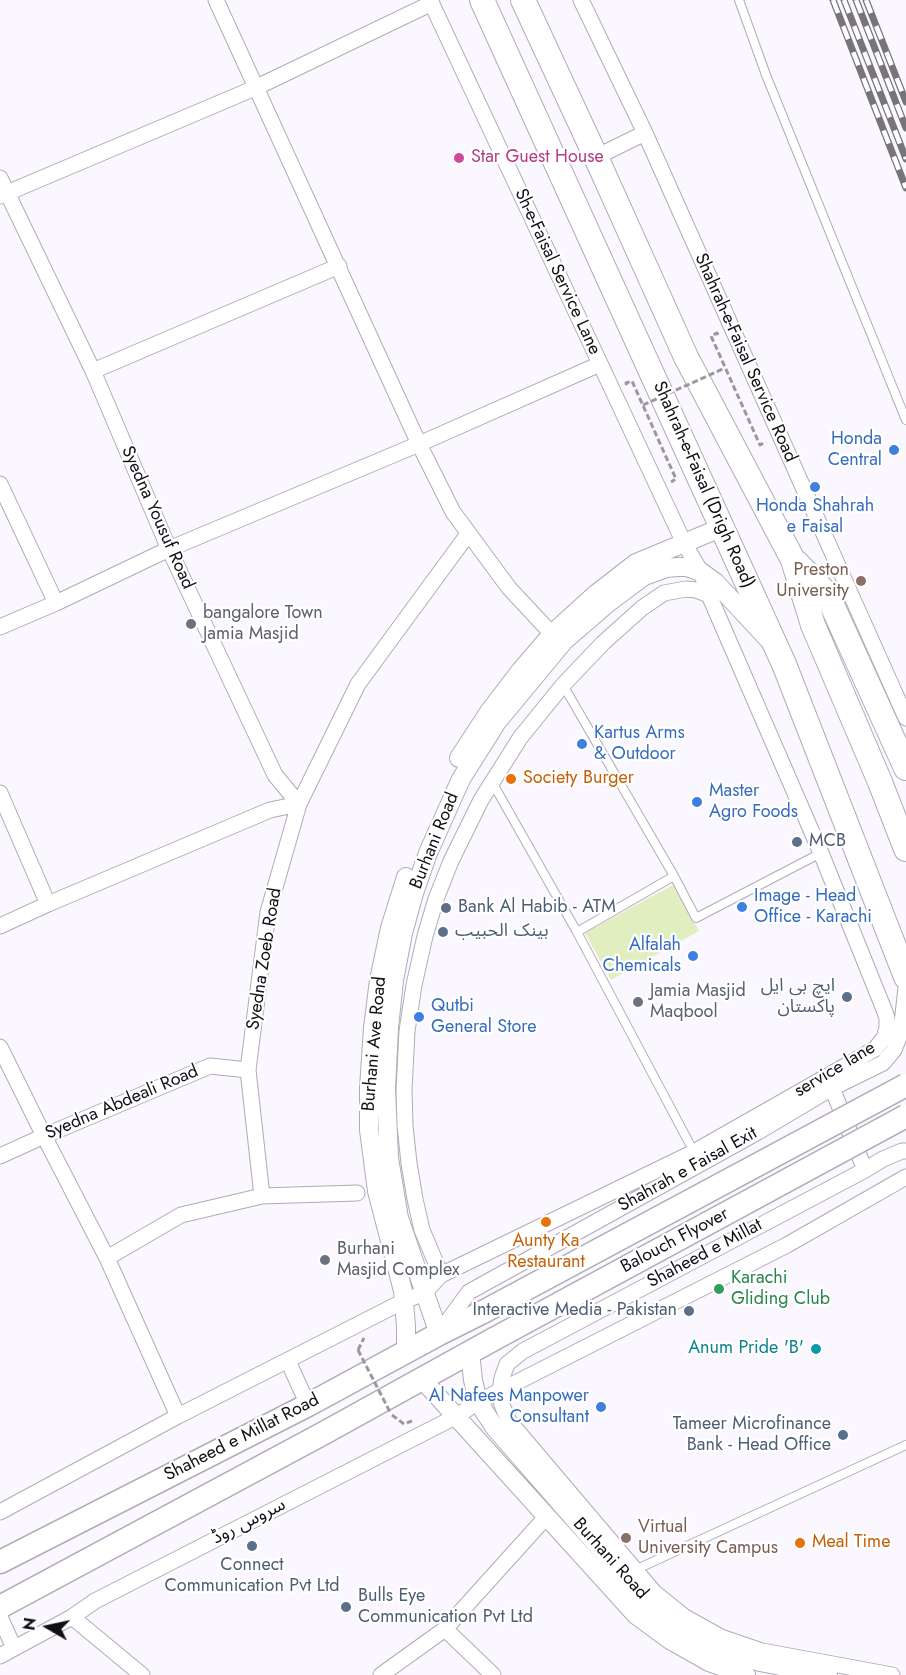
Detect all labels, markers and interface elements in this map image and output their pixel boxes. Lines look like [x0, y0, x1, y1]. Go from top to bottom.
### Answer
place label: Star Guest House [471, 147, 604, 169]
marker: Star Guest House [452, 151, 466, 165]
street label: Sh-e-Faisal Service Lane [509, 186, 605, 358]
street label: Shahrah-e-Faisal Service Road [689, 250, 801, 466]
street label: Shahrah-e-Faisal (Drigh Road) [648, 378, 758, 592]
place label: Honda Central [828, 429, 882, 472]
street label: Syedna Yousuf Road [116, 443, 198, 593]
marker: Honda Central [887, 443, 901, 457]
marker: Honda Shahrah e Faisal [808, 480, 822, 494]
place label: Honda Shahrah e Faisal [756, 496, 874, 538]
place label: Preston University [776, 560, 849, 602]
marker: Preston University [854, 574, 868, 588]
place label: bangalore Town Jamia Masjid [203, 603, 323, 646]
marker: bangalore Town Jamia Masjid [184, 617, 198, 631]
place label: Kartus Arms & Outdoor [594, 723, 685, 766]
marker: Kartus Arms & Outdoor [575, 737, 589, 751]
place label: Society Burger [523, 768, 634, 790]
marker: Society Burger [504, 772, 518, 786]
place label: Master Agro Foods [709, 781, 798, 824]
street label: Burhani Road [406, 790, 464, 892]
marker: Master Agro Foods [690, 795, 704, 809]
place label: MCB [809, 831, 846, 853]
marker: MCB [790, 835, 804, 849]
street label: Syedna Zoeb Road [243, 886, 287, 1032]
place label: Image - Head Office - Karachi [754, 886, 872, 928]
place label: Bank Al Habib - ATM [458, 897, 616, 919]
marker: Image - Head Office - Karachi [735, 900, 749, 914]
marker: Bank Al Habib - ATM [439, 901, 453, 915]
place label: بينک الحبيب [455, 921, 549, 943]
marker: بينک الحبيب [436, 925, 450, 939]
place label: Alfalah Chemicals [603, 935, 681, 978]
marker: Alfalah Chemicals [686, 949, 700, 963]
street label: Burhani Ave Road [358, 976, 392, 1112]
place label: ایچ بی ایل پاکستان [761, 976, 835, 1018]
place label: Jamia Masjid Maqbool [650, 981, 746, 1024]
marker: ایچ بی ایل پاکستان [840, 990, 854, 1004]
marker: Jamia Masjid Maqbool [631, 995, 645, 1009]
place label: Qutbi General Store [431, 996, 536, 1038]
marker: Qutbi General Store [412, 1010, 426, 1024]
street label: service lane [791, 1037, 879, 1103]
street label: Syedna Abdeali Road [42, 1061, 202, 1145]
street label: Shahrah e Faisal Exit [615, 1123, 761, 1217]
street label: Balouch Flyover [617, 1204, 733, 1278]
marker: Aunty Ka Restaurant [539, 1215, 553, 1229]
street label: Shaheed e Millat [644, 1215, 766, 1293]
place label: Aunty Ka Restaurant [507, 1231, 585, 1274]
place label: Burhani Masjid Complex [337, 1239, 459, 1282]
marker: Burhani Masjid Complex [318, 1253, 332, 1267]
place label: Karachi Gliding Club [731, 1268, 830, 1310]
marker: Karachi Gliding Club [712, 1282, 726, 1296]
place label: Interactive Media - Pakistan [473, 1300, 677, 1322]
marker: Interactive Media - Pakistan [682, 1304, 696, 1318]
place label: Anum Pride 'B' [688, 1338, 804, 1360]
marker: Anum Pride 'B' [809, 1342, 823, 1356]
place label: Al Nafees Manpower Consultant [429, 1386, 589, 1428]
street label: Shaheed e Millat Road [161, 1390, 323, 1486]
marker: Al Nafees Manpower Consultant [594, 1400, 608, 1414]
place label: Tameer Microfinance Bank - Head Office [673, 1414, 831, 1456]
marker: Tameer Microfinance Bank - Head Office [836, 1428, 850, 1442]
street label: سروس روڈ [209, 1494, 289, 1550]
street label: Burhani Road [568, 1514, 652, 1604]
place label: Virtual University Campus [638, 1517, 778, 1559]
marker: Virtual University Campus [619, 1531, 633, 1545]
place label: Meal Time [812, 1532, 890, 1554]
marker: Meal Time [793, 1536, 807, 1550]
marker: Connect Communication Pvt Ltd [245, 1539, 259, 1553]
place label: Connect Communication Pvt Ltd [165, 1555, 339, 1598]
place label: Bulls Eye Communication Pvt Ltd [358, 1586, 533, 1628]
north arrow [18, 1597, 78, 1657]
marker: Bulls Eye Communication Pvt Ltd [339, 1600, 353, 1614]
text: N [17, 1616, 42, 1632]

